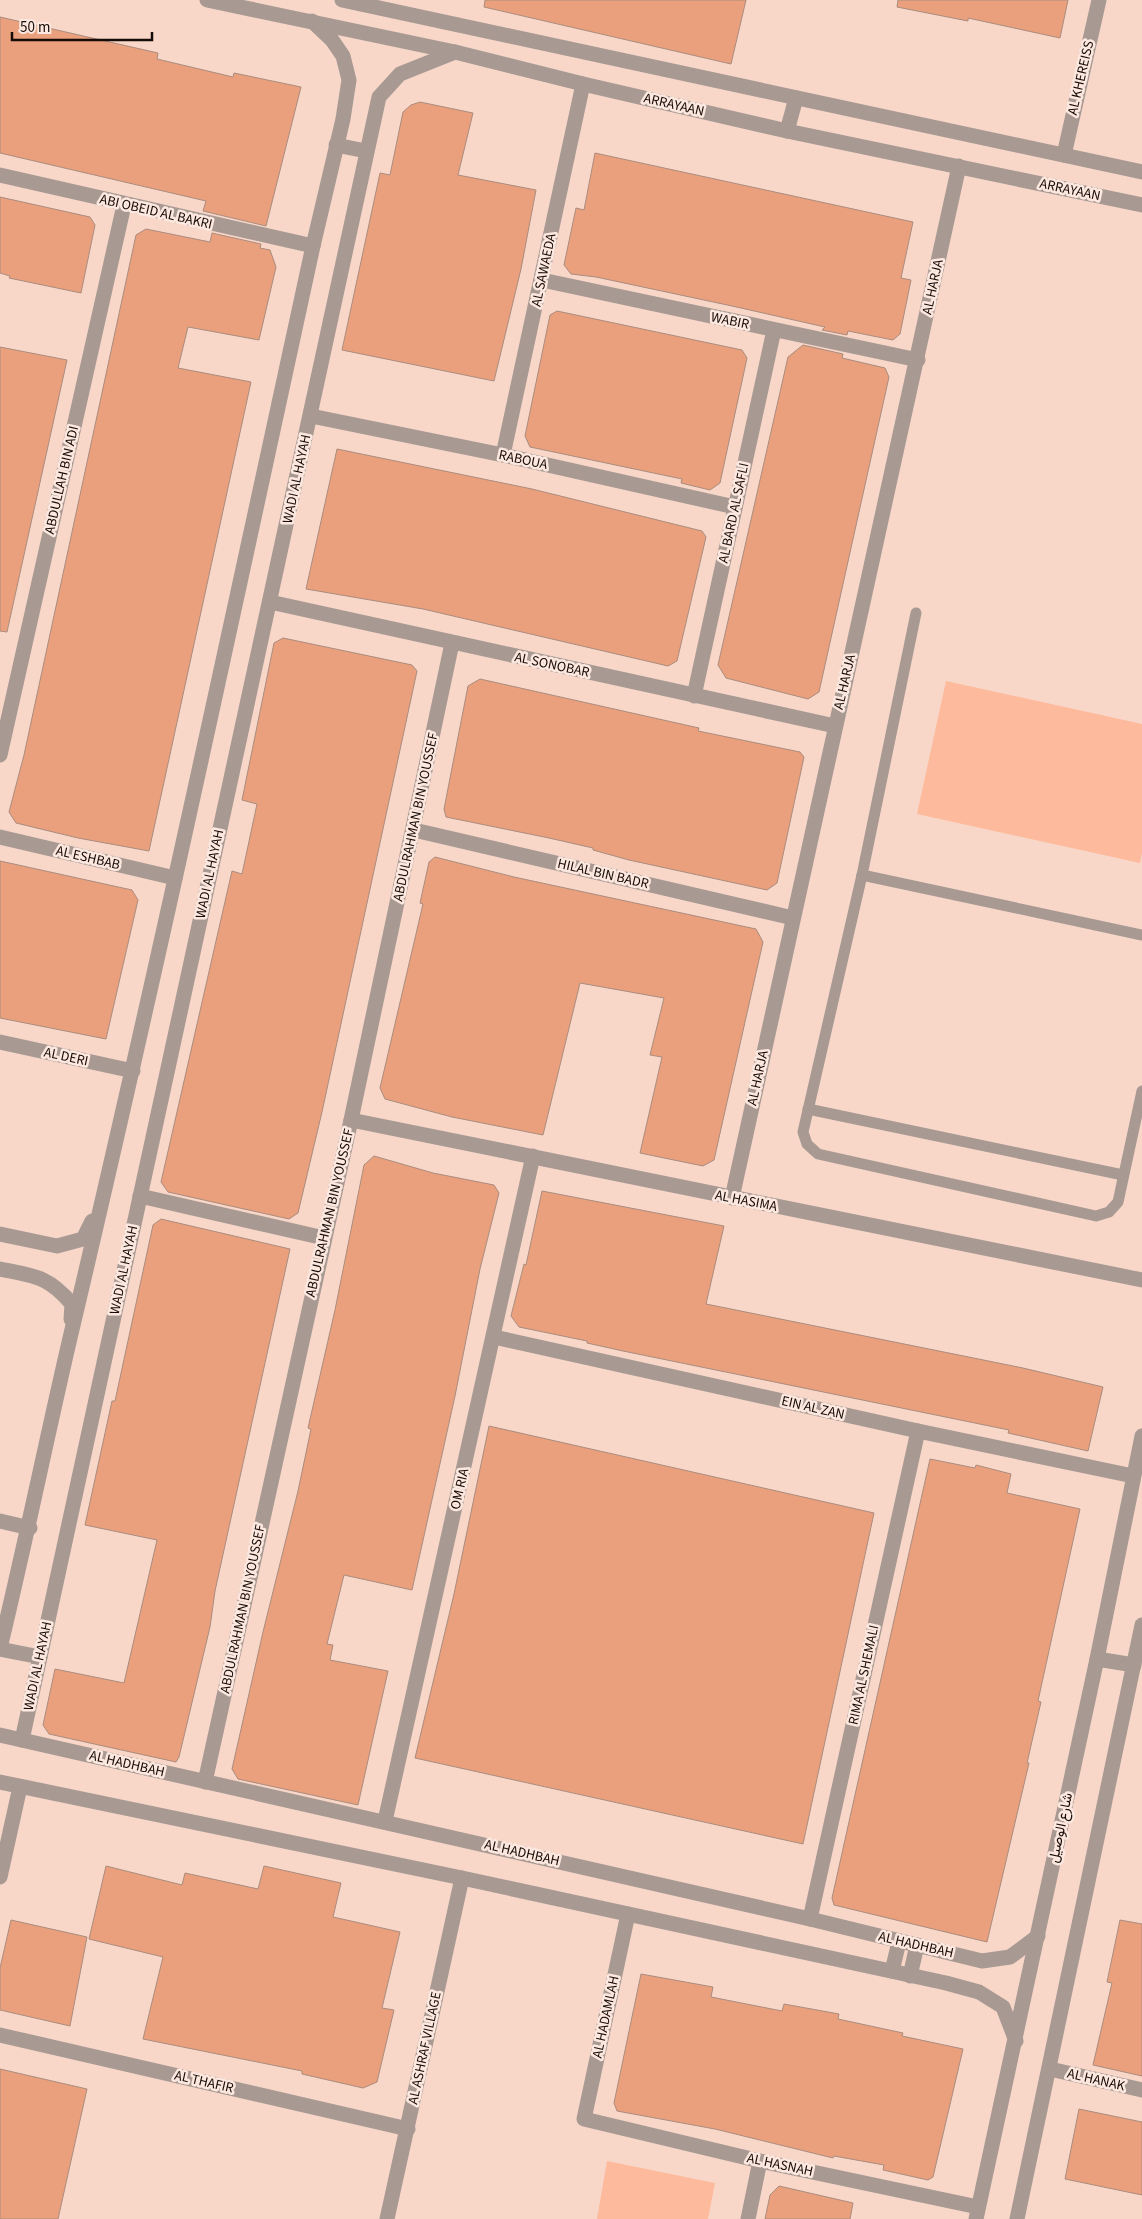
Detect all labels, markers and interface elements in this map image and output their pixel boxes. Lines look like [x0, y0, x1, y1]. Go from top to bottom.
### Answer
scale bar [12, 10, 152, 42]
text: 50 m [20, 17, 50, 38]
street label: AL KHEREISS [1063, 39, 1099, 117]
street label: ARRAYAAN [642, 88, 706, 122]
street label: ARRAYAAN [1038, 174, 1102, 206]
street label: ABI OBEID AL BAKRI [98, 189, 214, 235]
street label: AL SAWAEDA [526, 231, 562, 308]
street label: AL HARJA [917, 257, 949, 316]
street label: WABIR [709, 307, 751, 335]
street label: ABDULLAH BIN ADI [40, 424, 84, 536]
street label: WADI AL HAYAH [278, 433, 316, 525]
street label: RABOUA [497, 445, 550, 475]
street label: AL BARD AL SAFLI [714, 461, 754, 565]
street label: AL SONOBAR [513, 647, 591, 683]
street label: AL HARJA [829, 652, 861, 712]
street label: ABDULRAHMAN BIN YOUSSEF [388, 731, 444, 903]
street label: WADI AL HAYAH [191, 828, 229, 920]
street label: AL ESHBAB [54, 841, 122, 875]
street label: HILAL BIN BADR [555, 854, 651, 894]
street label: AL DERI [42, 1043, 90, 1071]
street label: AL HARJA [742, 1048, 774, 1107]
street label: ABDULRAHMAN BIN YOUSSEF [301, 1127, 359, 1299]
street label: AL HASIMA [713, 1185, 779, 1217]
street label: WADI AL HAYAH [105, 1224, 143, 1316]
street label: EIN AL ZAN [779, 1391, 847, 1425]
street label: OM RIA [446, 1466, 475, 1511]
street label: ABDULRAHMAN BIN YOUSSEF [215, 1523, 271, 1695]
street label: WADI AL HAYAH [19, 1620, 57, 1712]
street label: RIMA AL SHEMALI [844, 1623, 884, 1727]
street label: AL HADHBAH [87, 1746, 167, 1782]
street label: شارع الوصيل [1044, 1791, 1078, 1865]
street label: AL HADHBAH [482, 1835, 562, 1871]
street label: AL HADHBAH [876, 1927, 956, 1963]
street label: AL HADAMLAH [588, 1974, 624, 2060]
street label: AL ASHRAF VILLAGE [403, 1990, 447, 2106]
street label: AL HANAK [1065, 2064, 1128, 2097]
street label: AL THAFIR [173, 2066, 236, 2098]
street label: AL HASNAH [745, 2148, 815, 2182]

